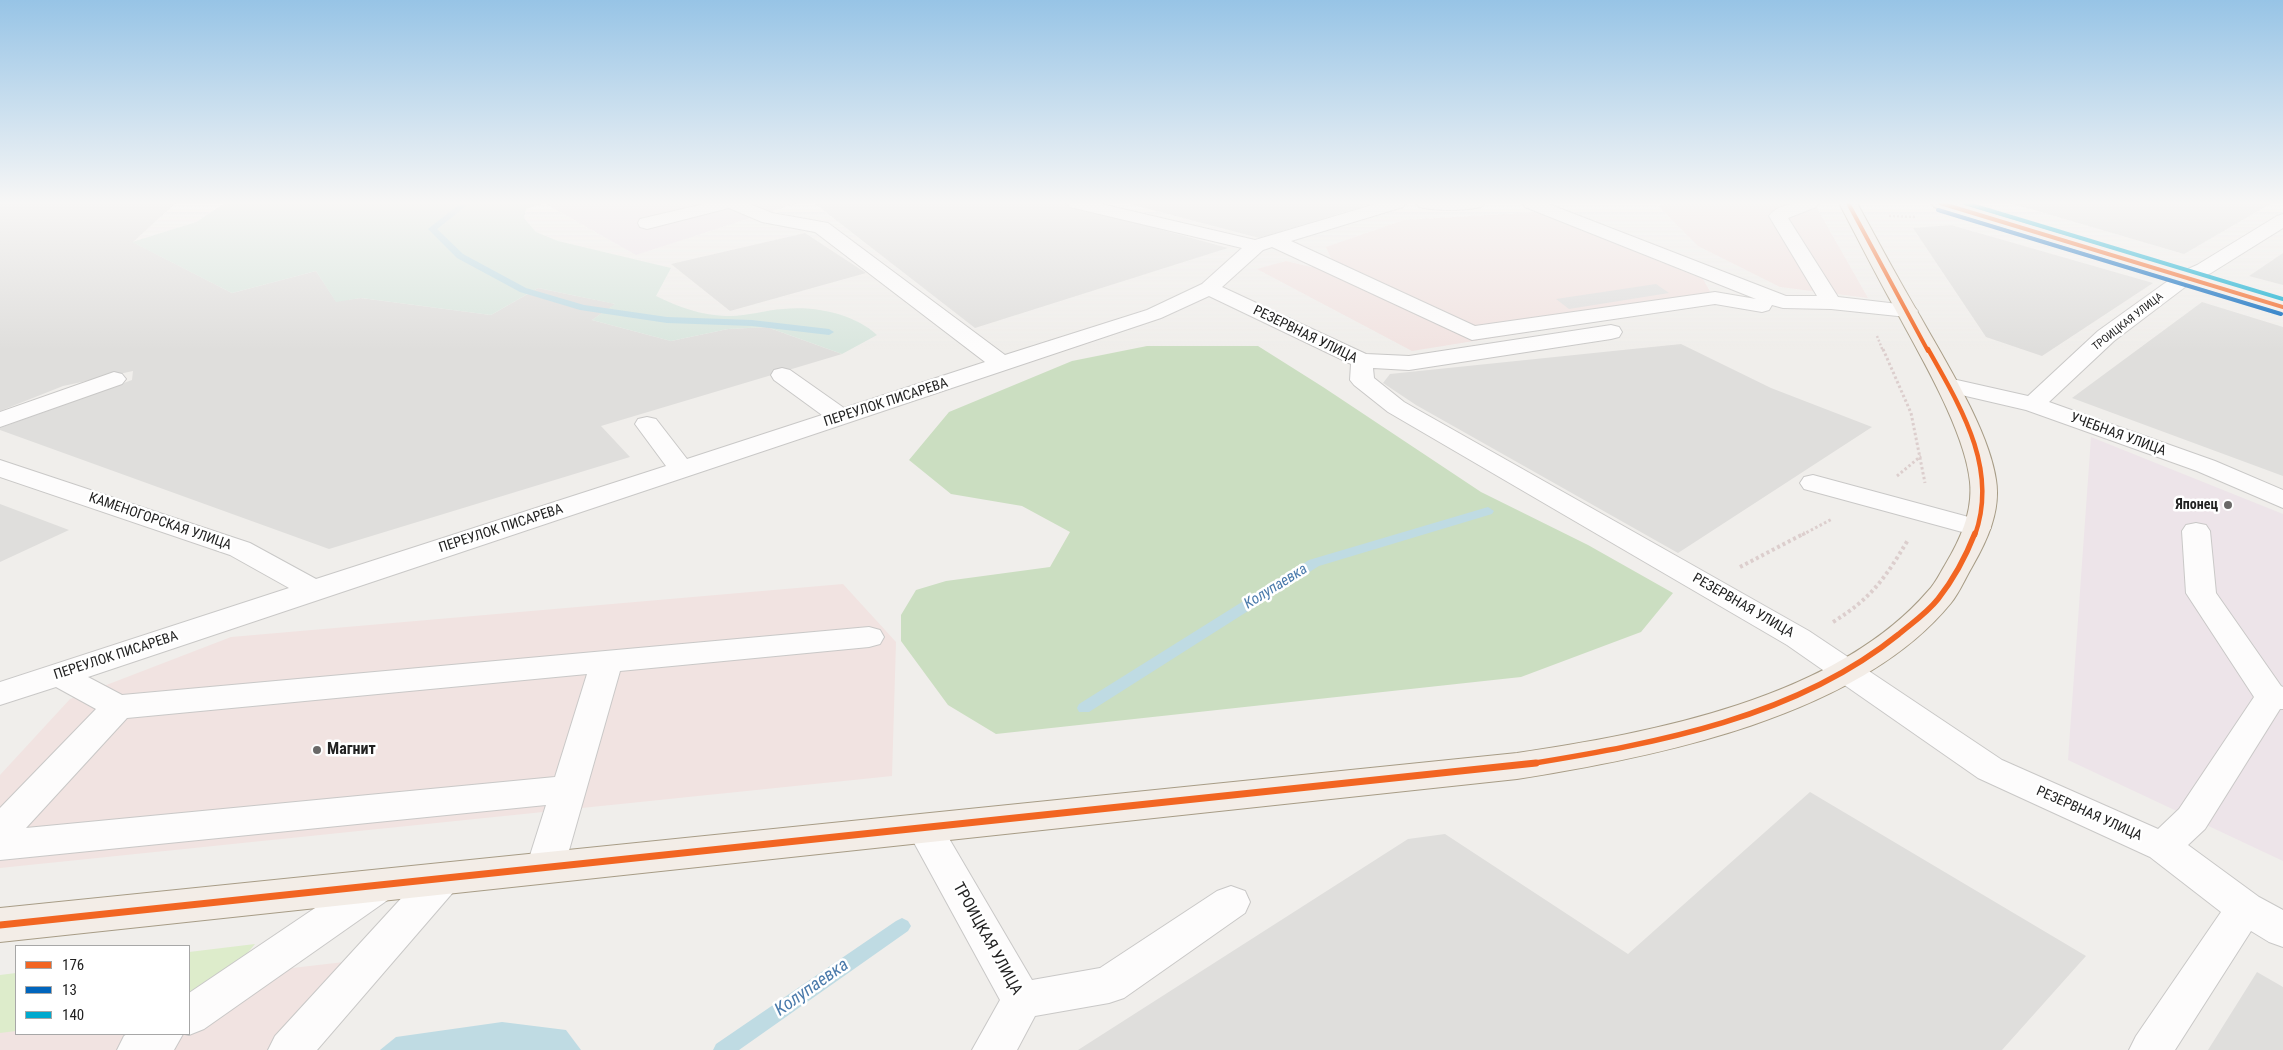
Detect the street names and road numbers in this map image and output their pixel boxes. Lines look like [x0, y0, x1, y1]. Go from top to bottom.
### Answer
street label: ТРОИЦКАЯ УЛИЦА [2090, 290, 2166, 354]
street label: РЕЗЕРВНАЯ УЛИЦА [1250, 302, 1360, 368]
street label: ПЕРЕУЛОК ПИСАРЕВА [822, 375, 950, 431]
street label: УЧЕБНАЯ УЛИЦА [2068, 410, 2168, 460]
street label: КАМЕНОГОРСКАЯ УЛИЦА [86, 490, 234, 554]
street label: ПЕРЕУЛОК ПИСАРЕВА [437, 501, 565, 557]
street label: РЕЗЕРВНАЯ УЛИЦА [1689, 570, 1797, 642]
street label: ПЕРЕУЛОК ПИСАРЕВА [52, 628, 180, 684]
street label: РЕЗЕРВНАЯ УЛИЦА [2033, 783, 2145, 845]
street label: ТРОИЦКАЯ УЛИЦА [948, 879, 1026, 999]

